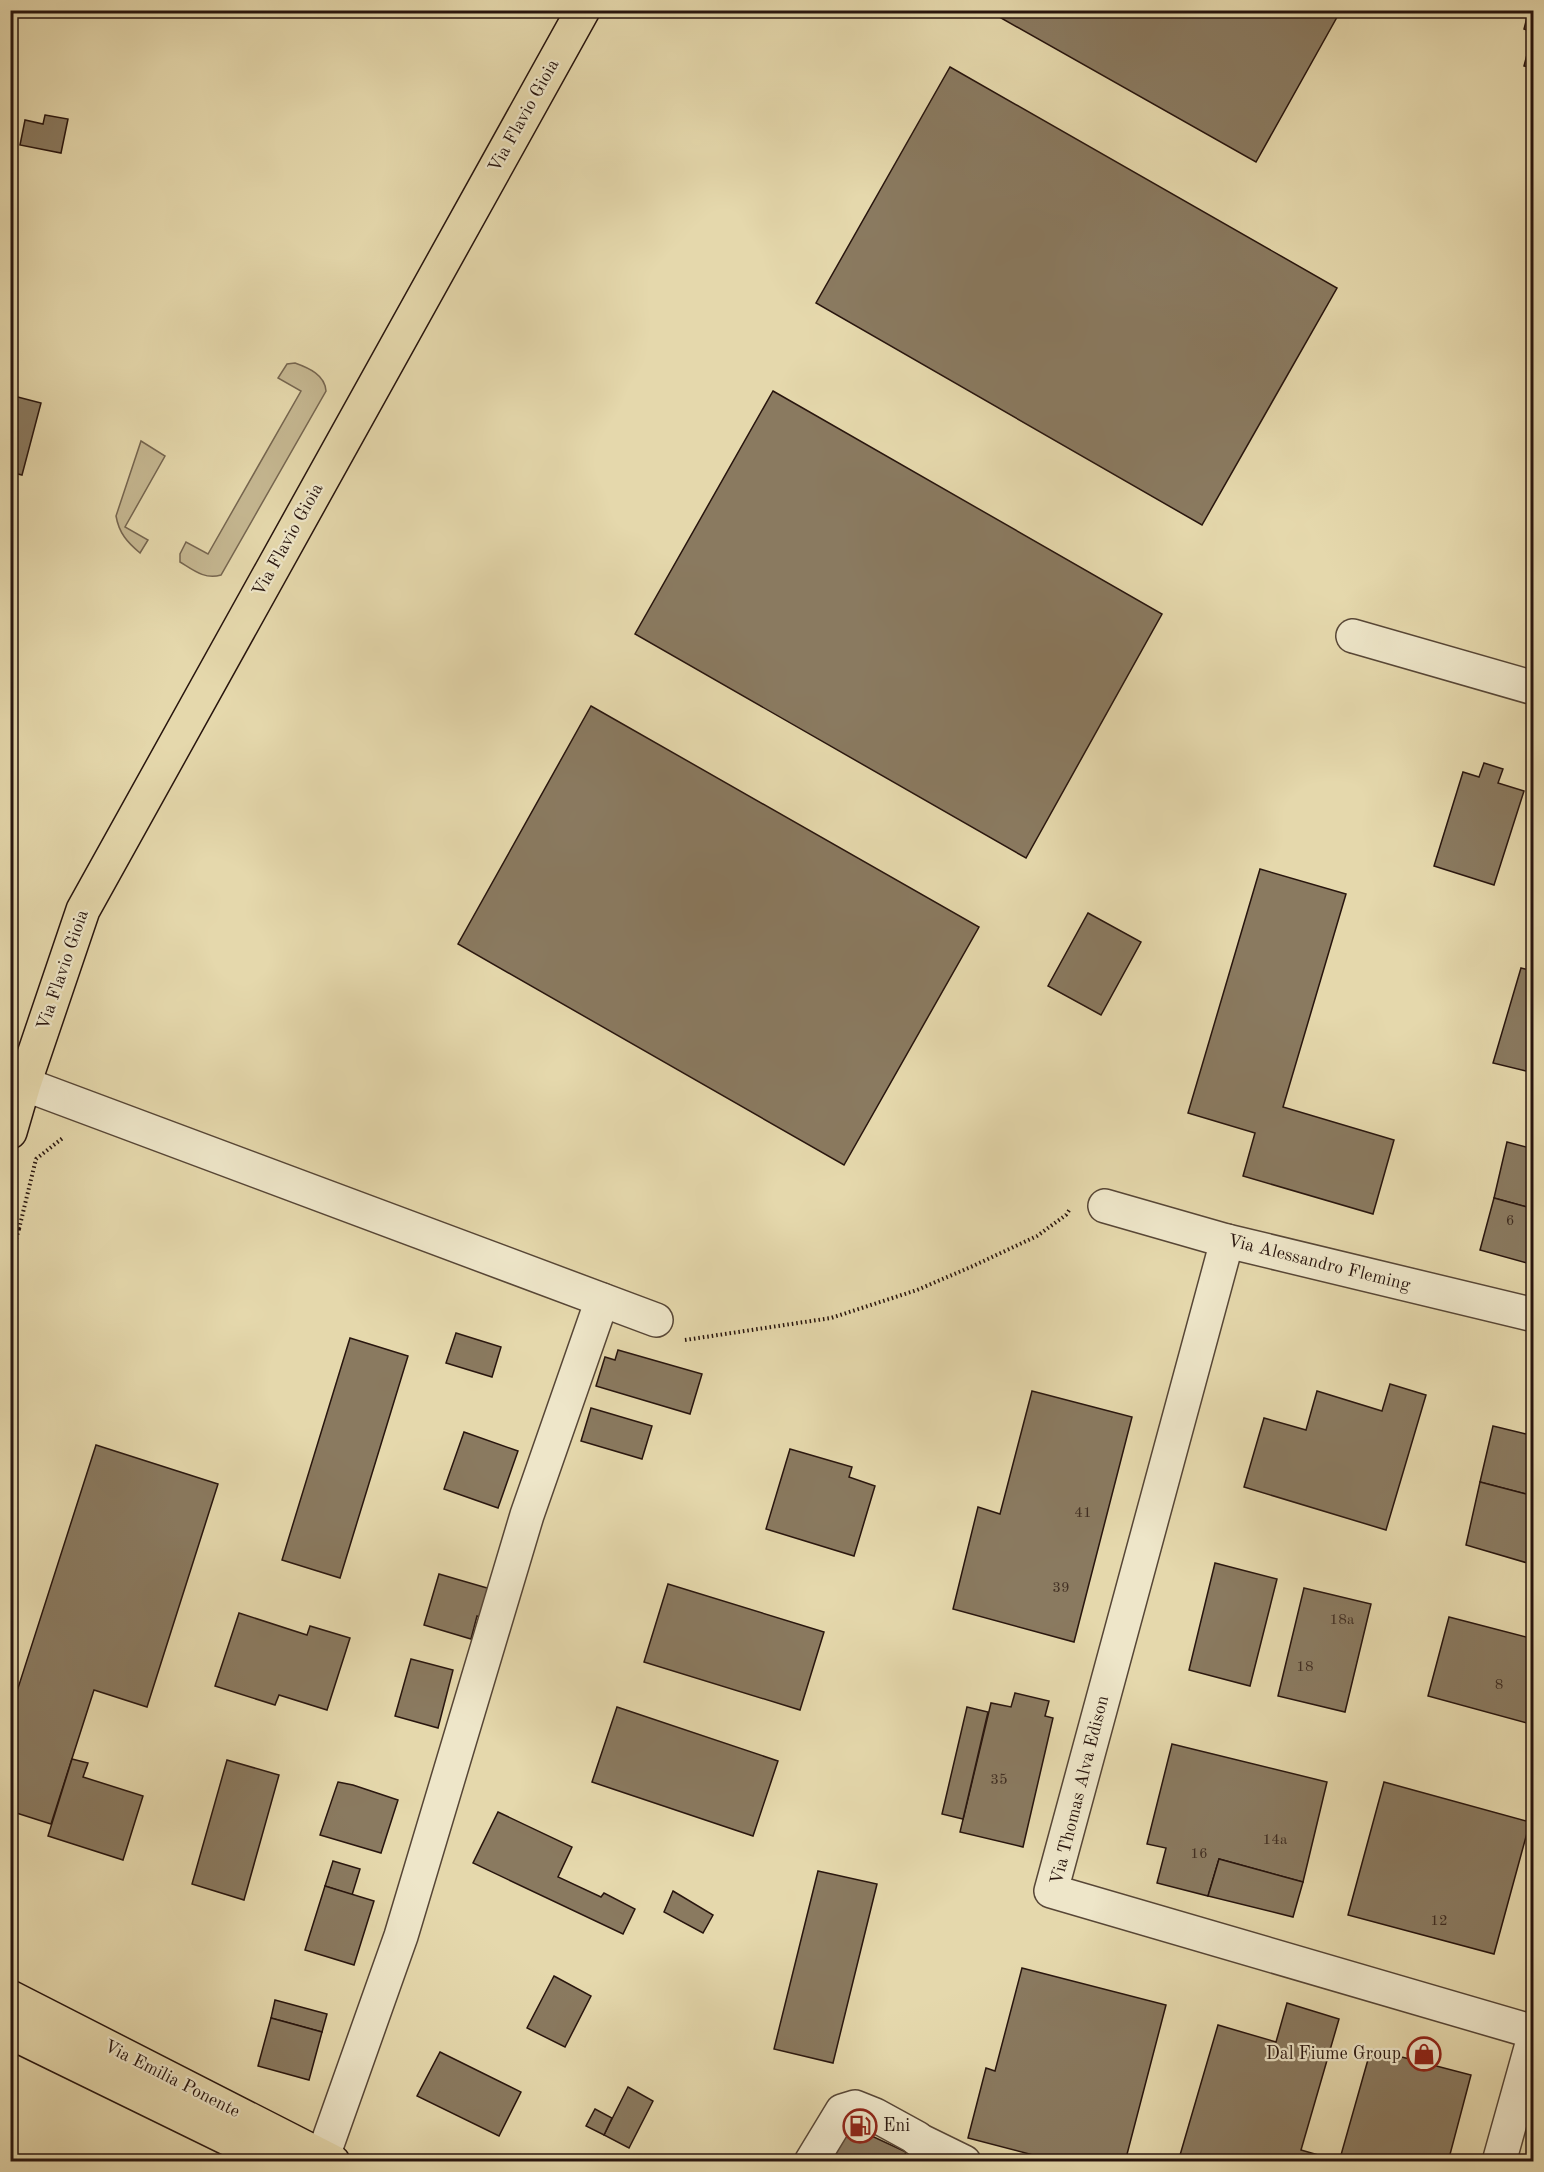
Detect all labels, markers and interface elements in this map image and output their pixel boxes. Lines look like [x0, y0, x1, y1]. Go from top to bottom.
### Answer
street label: Via Flavio Gioia [486, 56, 562, 176]
street label: Via Flavio Gioia [250, 480, 326, 600]
street label: Via Flavio Gioia [34, 907, 92, 1033]
house number: 6 [1506, 1214, 1514, 1229]
street label: Via Alessandro Fleming [1226, 1232, 1412, 1295]
house number: 41 [1074, 1506, 1092, 1521]
house number: 39 [1052, 1581, 1070, 1596]
house number: 18a [1330, 1613, 1355, 1628]
house number: 18 [1296, 1660, 1314, 1675]
house number: 8 [1495, 1678, 1503, 1693]
street label: Via Thomas Alva Edison [1048, 1693, 1112, 1886]
house number: 35 [990, 1773, 1008, 1788]
house number: 14a [1263, 1833, 1288, 1848]
house number: 16 [1190, 1847, 1208, 1862]
house number: 12 [1430, 1914, 1448, 1929]
shop icon: Dal Fiume Group [1406, 2036, 1442, 2072]
street label: Via Emilia Ponente [101, 2037, 243, 2121]
place label: Dal Fiume Group [1266, 2045, 1401, 2063]
fuel station icon: Eni [842, 2108, 878, 2144]
place label: Eni [883, 2117, 910, 2135]

